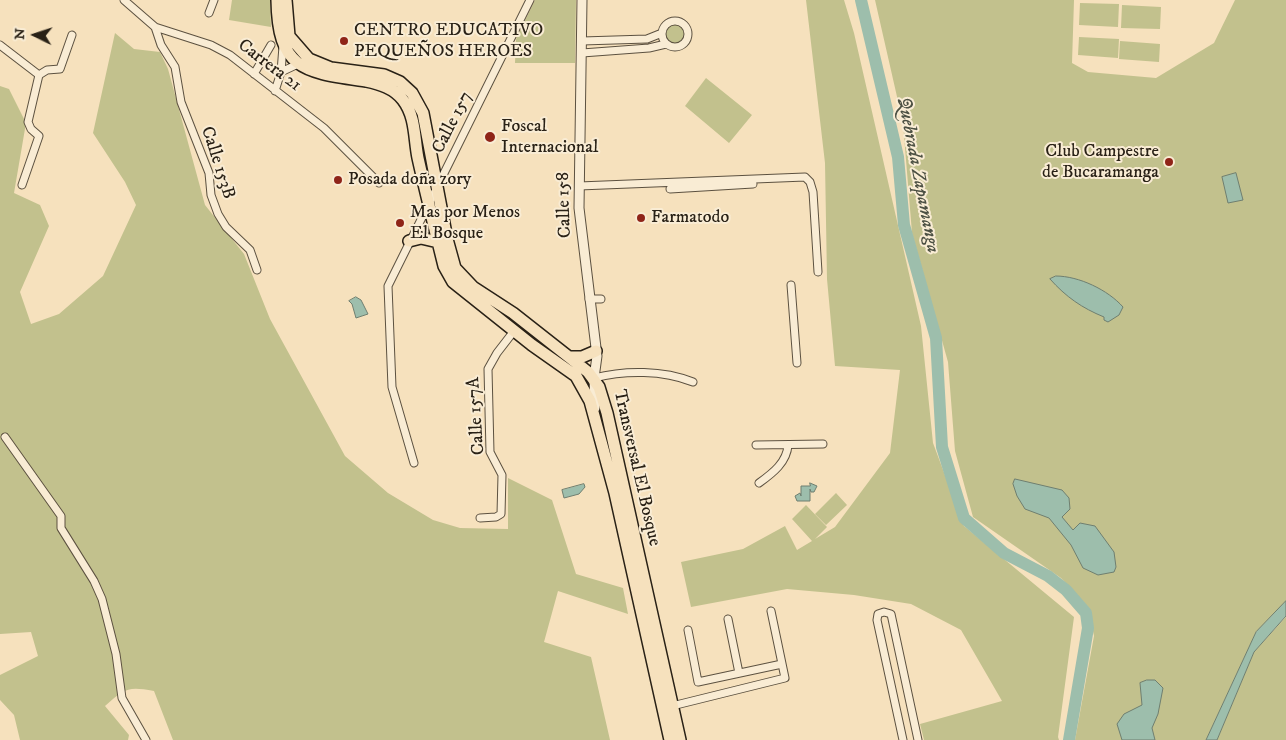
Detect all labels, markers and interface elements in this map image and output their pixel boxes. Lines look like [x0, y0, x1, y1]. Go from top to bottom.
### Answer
north arrow [10, 10, 60, 60]
place label: CENTRO EDUCATIVO PEQUEÑOS HEROES [354, 20, 543, 62]
text: N [11, 28, 29, 40]
street label: Carrera 21 [233, 35, 305, 97]
marker: CENTRO EDUCATIVO PEQUEÑOS HEROES [338, 35, 350, 47]
street label: Calle 157 [428, 88, 478, 158]
water label: Quebrada Zapamanga [891, 95, 943, 255]
place label: Foscal Internacional [501, 116, 598, 158]
street label: Calle 153B [195, 124, 239, 202]
marker: Foscal Internacional [483, 130, 497, 144]
place label: Club Campestre de Bucaramanga [1042, 141, 1159, 183]
marker: Club Campestre de Bucaramanga [1163, 156, 1175, 168]
place label: Posada doña zory [348, 169, 471, 191]
street label: Calle 158 [553, 172, 577, 238]
marker: Posada doña zory [332, 174, 344, 186]
place label: Mas por Menos El Bosque [410, 202, 520, 244]
place label: Farmatodo [651, 207, 729, 229]
marker: Farmatodo [635, 212, 647, 224]
marker: Mas por Menos El Bosque [394, 217, 406, 229]
street label: Calle 157A [464, 376, 490, 456]
street label: Transversal El Bosque [608, 388, 664, 548]

